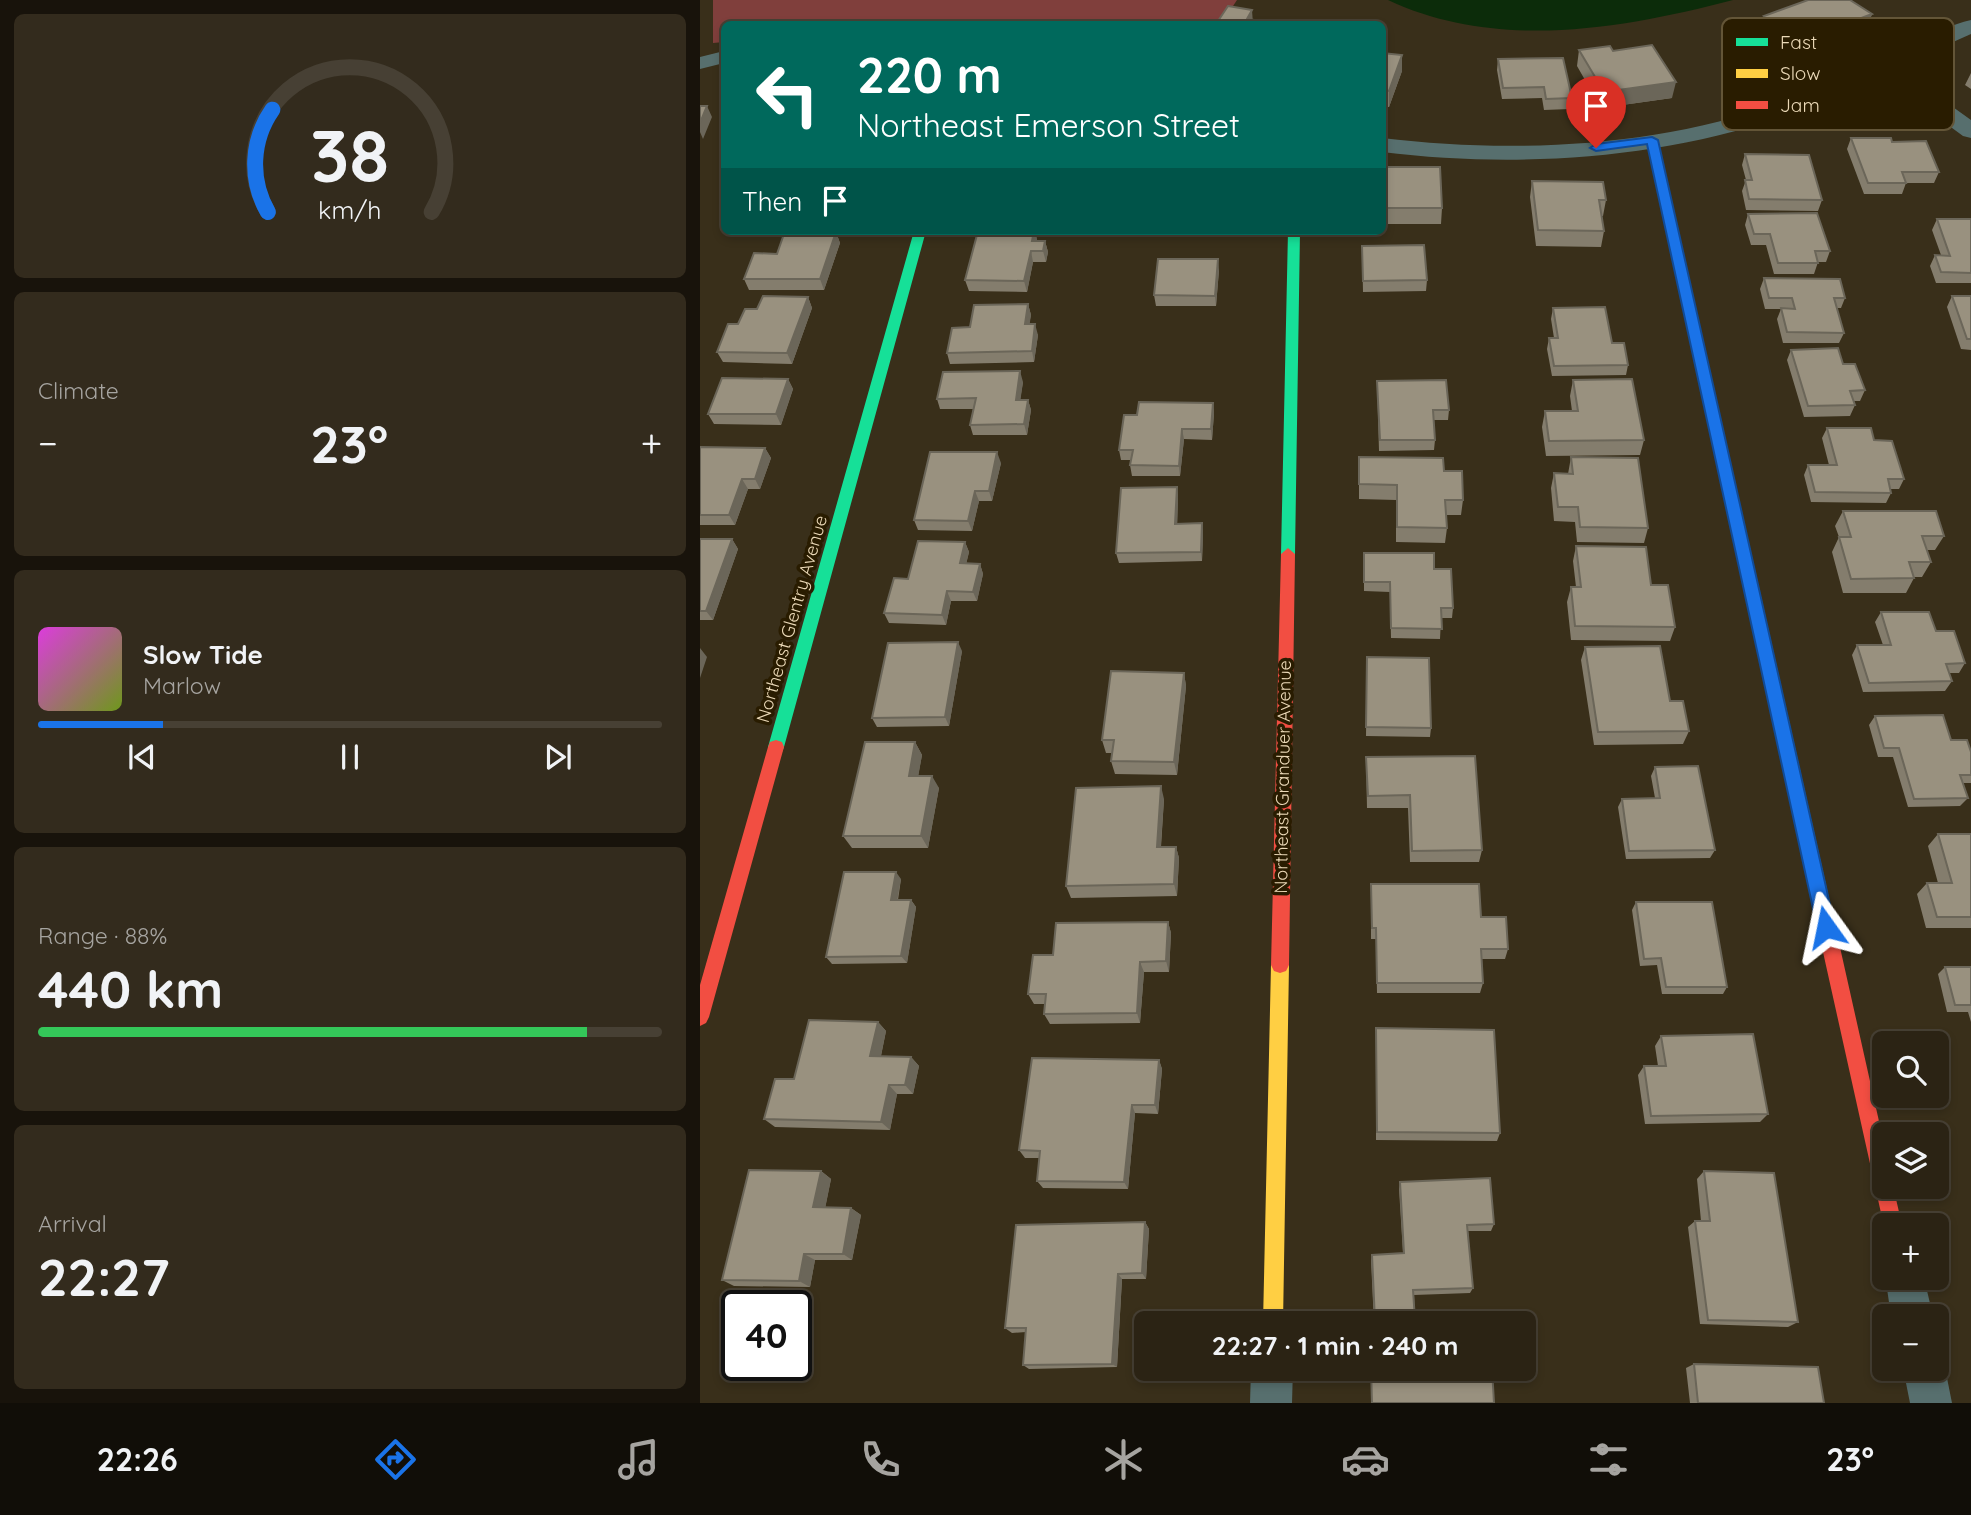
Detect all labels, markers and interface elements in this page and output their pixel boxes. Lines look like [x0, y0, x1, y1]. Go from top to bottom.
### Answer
legend [1722, 18, 1954, 130]
text: Fast [1780, 30, 1817, 54]
text: 220 m [857, 44, 1002, 105]
icon: left [742, 49, 833, 140]
text: Slow [1780, 61, 1821, 85]
pin [1566, 76, 1626, 148]
icon: arrive [1577, 87, 1615, 125]
text: Jam [1780, 93, 1820, 117]
text: Northeast Emerson Street [857, 105, 1240, 145]
text: 38 [311, 109, 390, 200]
icon: arrive [816, 182, 854, 220]
text: Then [742, 185, 802, 218]
text: km/h [318, 194, 382, 225]
text: Climate [38, 376, 119, 405]
text: 23° [310, 411, 388, 476]
text: − [38, 419, 58, 467]
text: + [641, 419, 662, 467]
street label: Northeast Glentry Avenue [751, 513, 832, 725]
text: Slow Tide [143, 638, 263, 671]
street label: Northeast Granduer Avenue [1269, 660, 1296, 894]
text: Marlow [143, 671, 221, 700]
icon: previous [123, 738, 161, 776]
icon: pause [331, 738, 369, 776]
icon: next [539, 738, 577, 776]
position arrow [1789, 890, 1863, 964]
text: Range · 88% [38, 921, 167, 950]
text: 440 km [38, 956, 223, 1021]
map controls [1872, 1031, 1949, 1381]
button: search [1872, 1031, 1949, 1108]
button: layers [1872, 1122, 1949, 1199]
text: Arrival [38, 1209, 107, 1238]
button: + [1872, 1213, 1949, 1290]
text: 22:27 [38, 1244, 170, 1309]
speed limit sign: 40 [721, 1290, 812, 1381]
button: − [1872, 1304, 1949, 1381]
text: 22:27 · 1 min · 240 m [1212, 1329, 1458, 1362]
icon: directions [371, 1435, 420, 1484]
icon: music [614, 1435, 663, 1484]
icon: phone [856, 1435, 905, 1484]
icon: climate [1099, 1435, 1148, 1484]
icon: car [1341, 1435, 1390, 1484]
icon: filters [1584, 1435, 1633, 1484]
text: 22:26 [97, 1439, 178, 1479]
text: 23° [1826, 1439, 1874, 1479]

